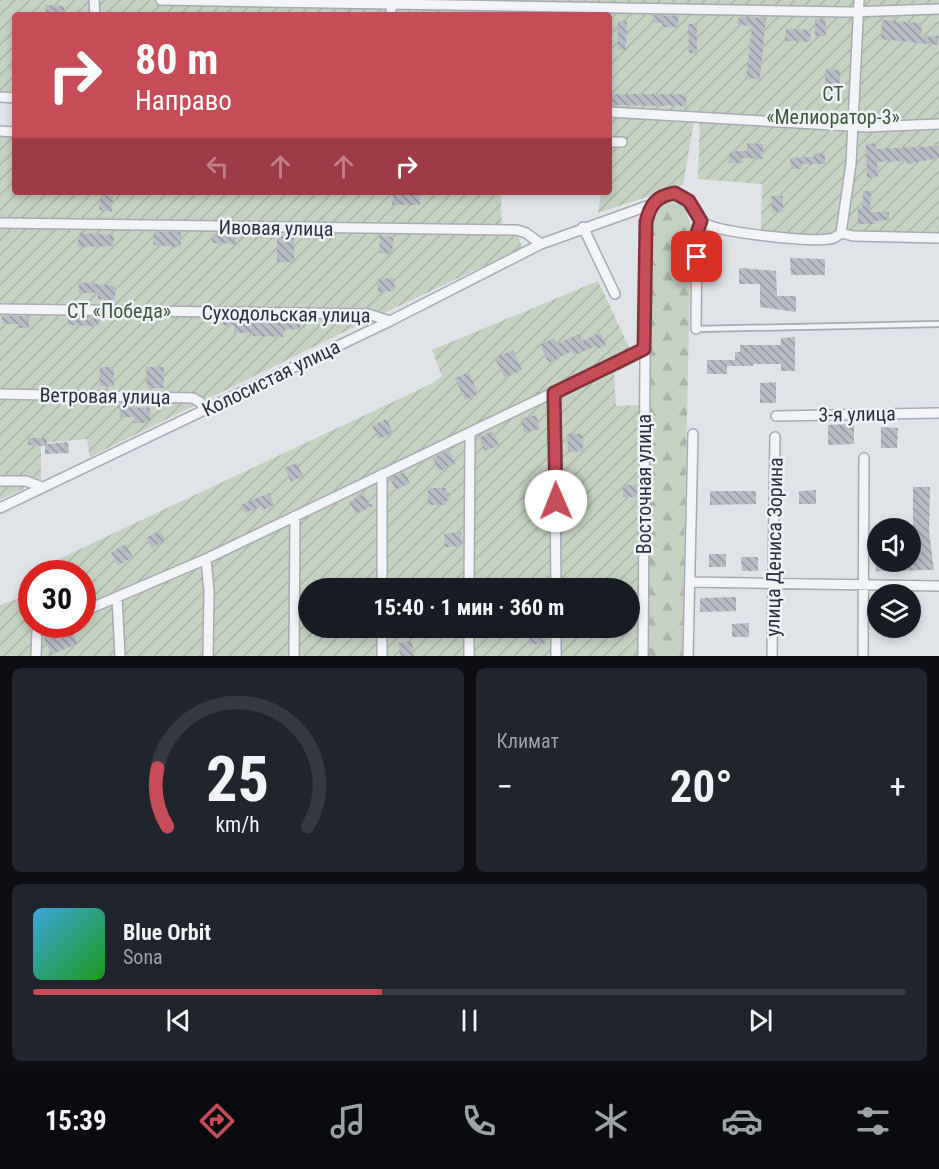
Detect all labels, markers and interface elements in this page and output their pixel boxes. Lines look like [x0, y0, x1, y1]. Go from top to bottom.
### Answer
text: 80 m [135, 35, 218, 84]
icon: right [36, 36, 114, 114]
park label: СТ «Мелиоратор-3» [766, 82, 900, 129]
text: Направо [135, 85, 232, 117]
icon: left [201, 150, 234, 183]
icon: ahead [264, 150, 297, 183]
icon: ahead [327, 150, 360, 183]
icon: right [390, 150, 423, 183]
street label: Ивовая улица [218, 215, 334, 241]
pin [671, 231, 722, 282]
icon: arrive [680, 240, 713, 273]
park label: СТ «Победа» [67, 299, 171, 323]
street label: Суходольская улица [201, 301, 371, 327]
street label: Колосистая улица [198, 334, 344, 422]
street label: Ветровая улица [39, 383, 171, 409]
street label: 3-я улица [818, 401, 896, 427]
street label: Восточная улица [632, 414, 656, 554]
street label: улица Дениса Зорина [760, 457, 788, 637]
position arrow [524, 469, 588, 533]
map controls [867, 518, 921, 638]
button: sound [867, 518, 921, 572]
speed limit sign: 30 [18, 560, 96, 638]
button: layers [867, 584, 921, 638]
text: 15:40 · 1 мин · 360 m [374, 595, 564, 620]
text: Климат [497, 729, 559, 753]
text: 25 [206, 743, 269, 816]
text: 20° [670, 760, 733, 813]
text: − [497, 767, 513, 806]
text: + [890, 767, 906, 806]
text: km/h [216, 812, 260, 837]
text: Blue Orbit [123, 920, 211, 945]
text: Sona [123, 945, 163, 969]
icon: previous [162, 1004, 195, 1037]
icon: pause [453, 1004, 486, 1037]
icon: next [744, 1004, 777, 1037]
icon: directions [196, 1100, 238, 1142]
icon: music [327, 1100, 369, 1142]
icon: phone [458, 1100, 500, 1142]
icon: climate [590, 1100, 632, 1142]
icon: car [721, 1100, 763, 1142]
icon: filters [852, 1100, 894, 1142]
text: 15:39 [45, 1105, 107, 1137]

